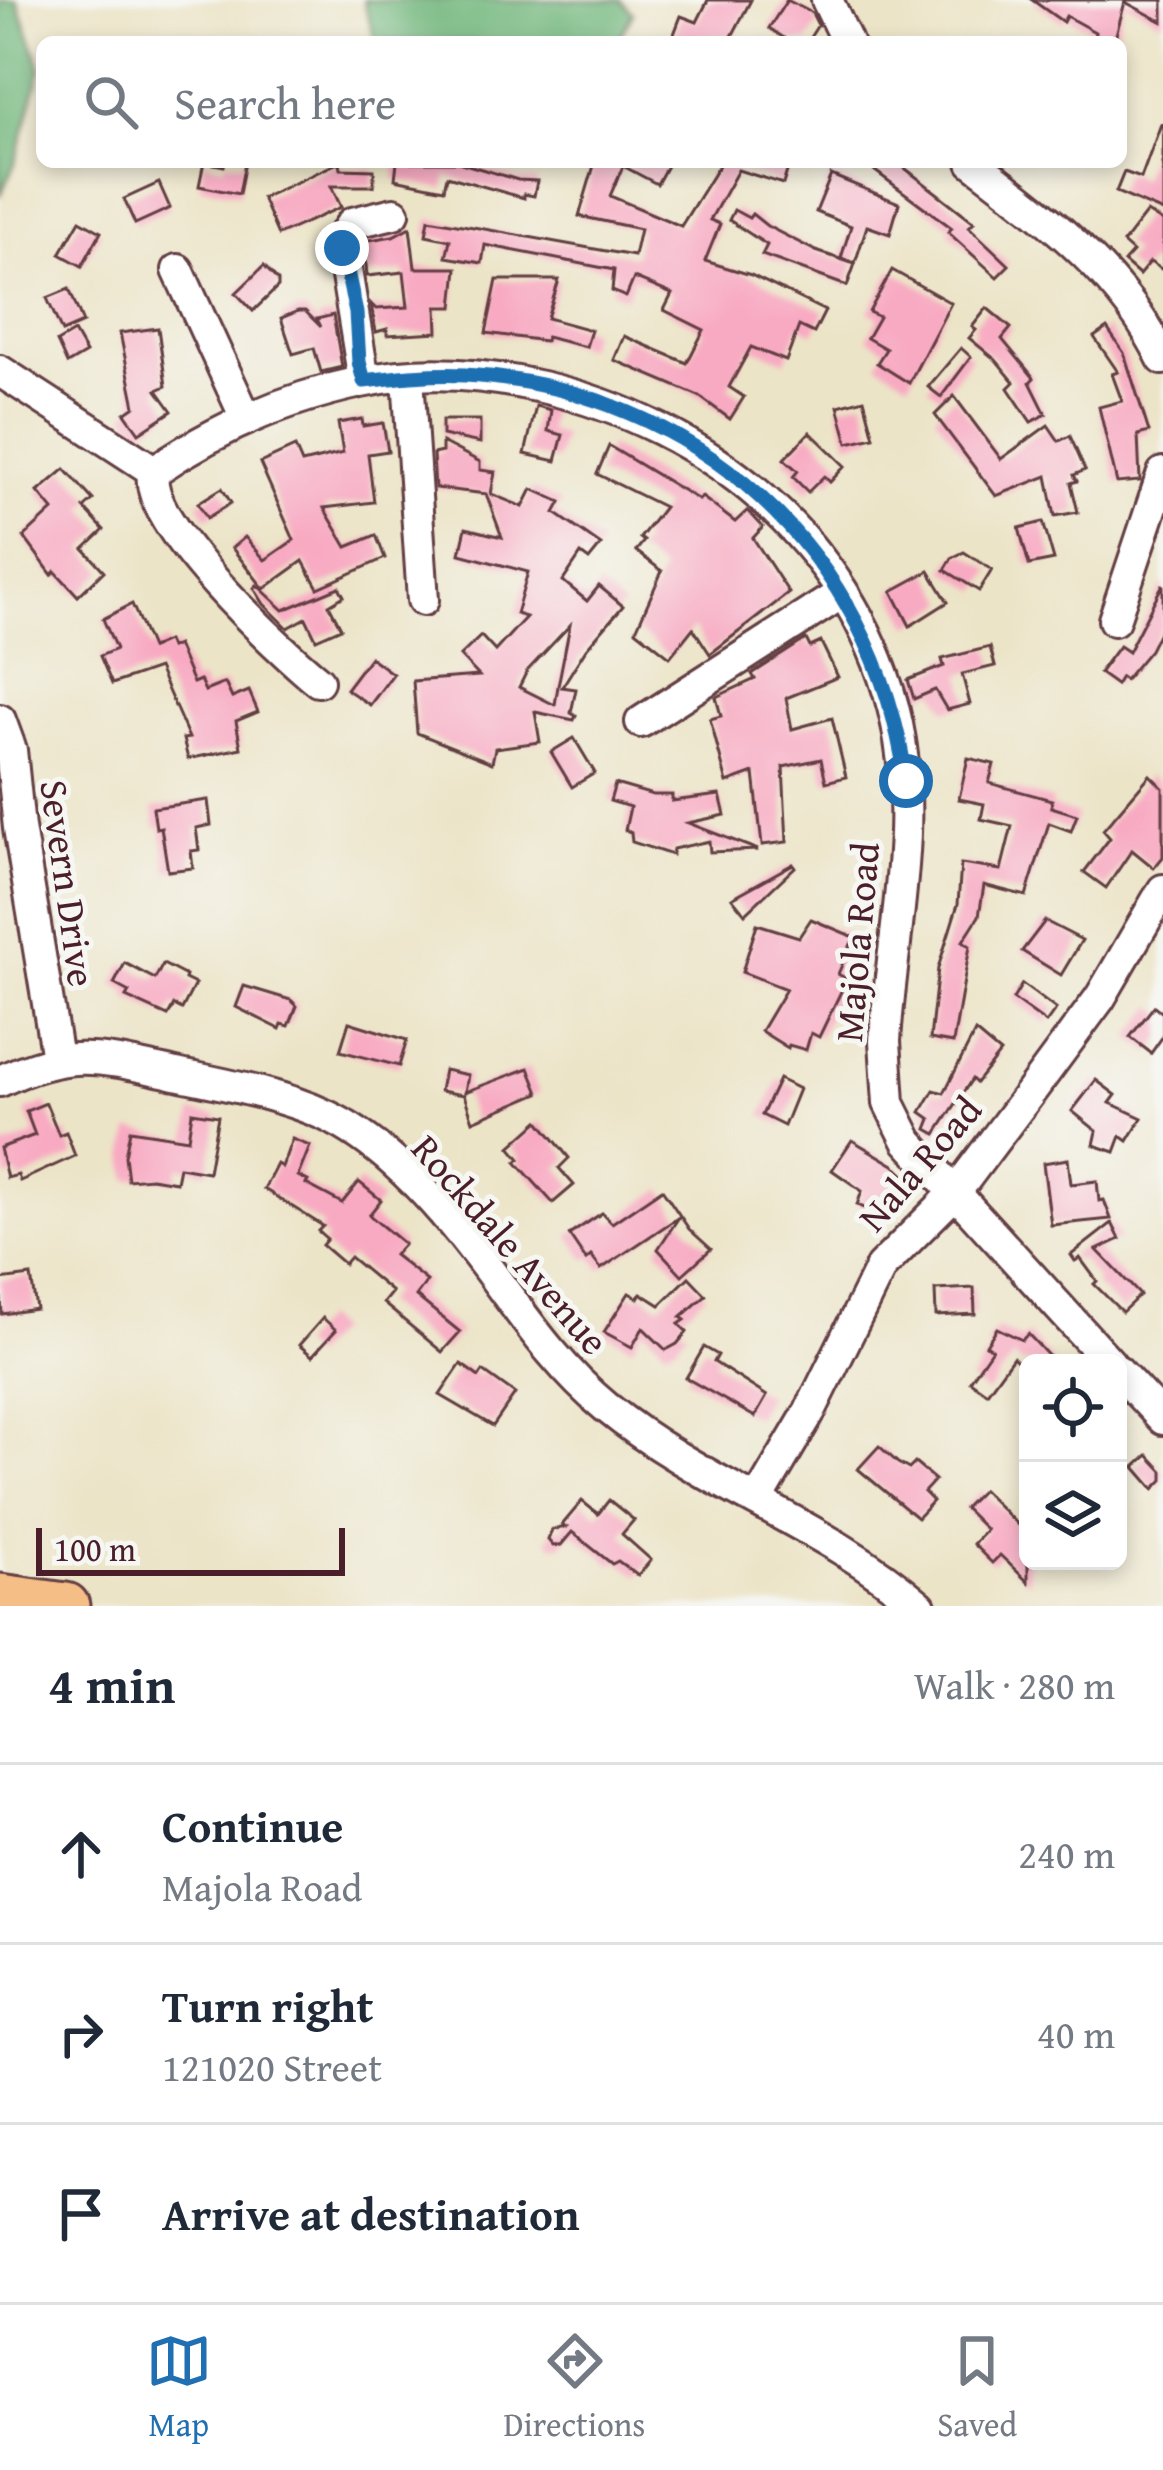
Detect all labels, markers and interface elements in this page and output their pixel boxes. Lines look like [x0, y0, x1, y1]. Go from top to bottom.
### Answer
search box [36, 36, 1127, 168]
icon: search [78, 69, 144, 135]
text: Search here [174, 70, 396, 135]
route end [315, 221, 369, 275]
route start [879, 754, 933, 808]
street label: Severn Drive [26, 776, 112, 990]
street label: Majola Road [819, 840, 893, 1044]
street label: Nala Road [844, 1082, 994, 1243]
street label: Rockdale Avenue [399, 1121, 623, 1367]
map controls [1019, 1354, 1127, 1570]
button: locate [1019, 1354, 1127, 1462]
button: layers [1019, 1462, 1127, 1570]
scale bar [36, 1522, 345, 1575]
text: 100 m [54, 1525, 136, 1573]
text: 4 min [48, 1647, 175, 1722]
text: Walk · 280 m [914, 1656, 1115, 1713]
text: Continue [162, 1793, 343, 1858]
icon: ahead [48, 1821, 114, 1887]
text: 240 m [1018, 1825, 1115, 1882]
text: Majola Road [162, 1858, 362, 1915]
text: Turn right [162, 1973, 374, 2038]
icon: right [48, 2001, 114, 2067]
text: 40 m [1037, 2005, 1115, 2062]
text: 121020 Street [162, 2038, 382, 2095]
icon: arrive [48, 2181, 114, 2247]
text: Arrive at destination [162, 2181, 580, 2246]
tab: Map [146, 2328, 212, 2448]
tab: Directions [504, 2328, 645, 2448]
tab: Saved [937, 2328, 1017, 2448]

